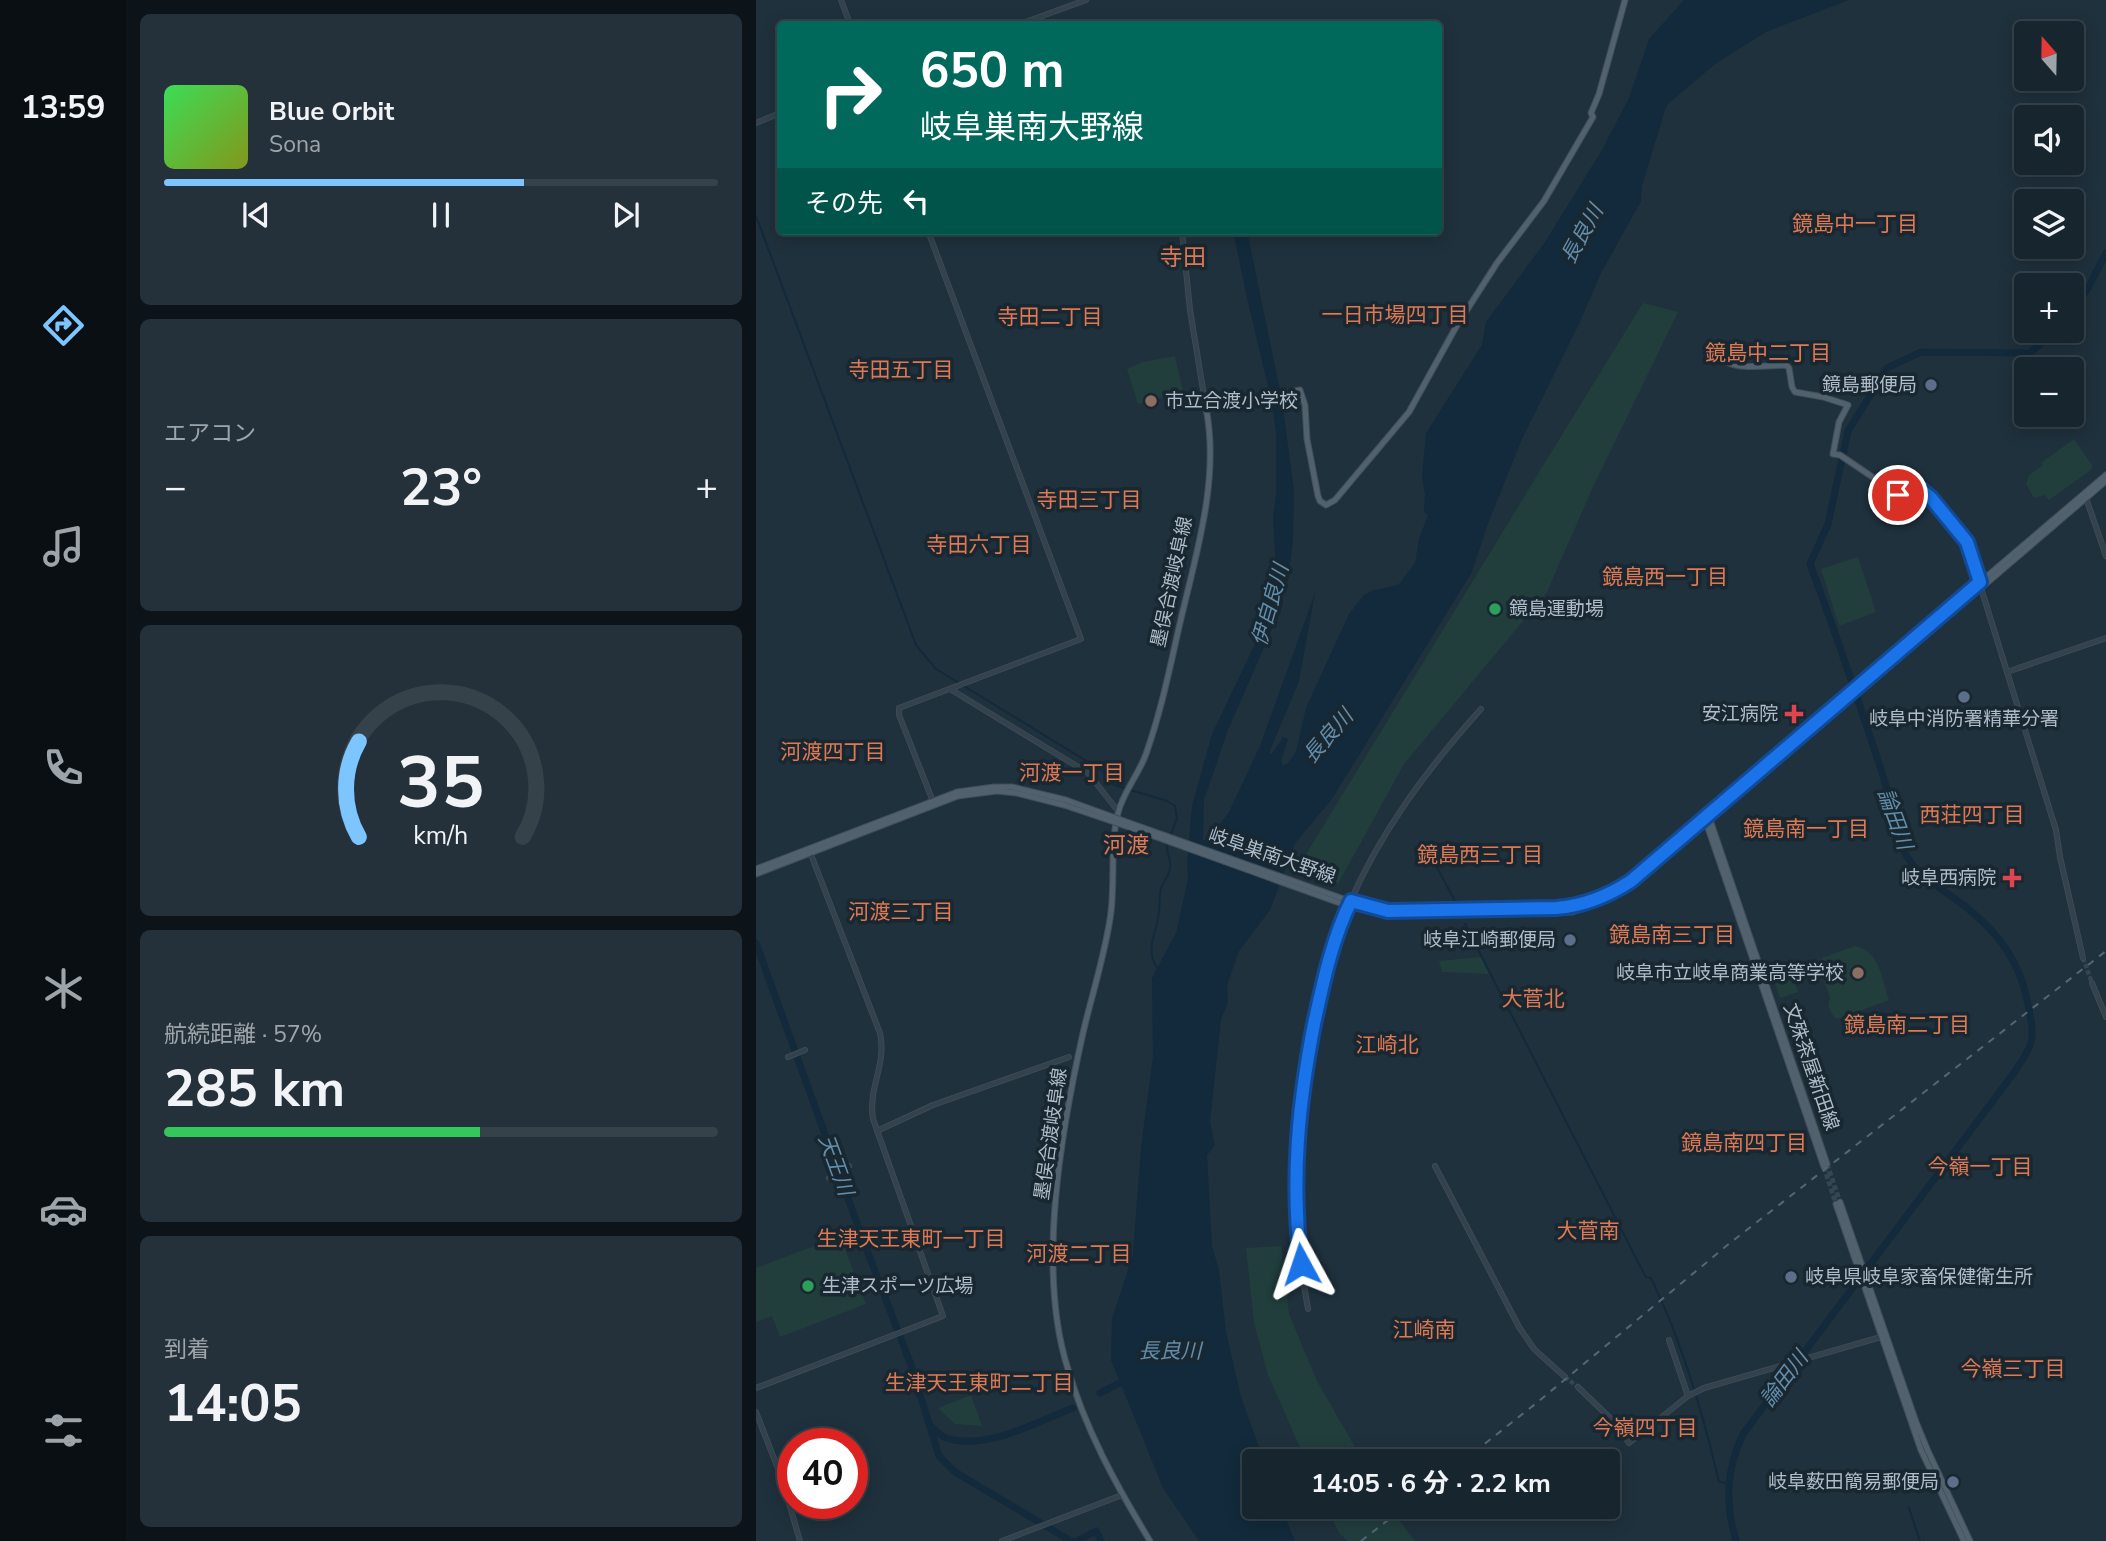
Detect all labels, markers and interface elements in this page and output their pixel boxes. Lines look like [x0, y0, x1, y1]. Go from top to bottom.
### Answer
north arrow [2014, 21, 2084, 91]
map controls [2014, 21, 2084, 427]
text: 650 m [920, 37, 1064, 104]
icon: right [805, 49, 896, 140]
text: 13:59 [21, 86, 105, 129]
text: Blue Orbit [269, 94, 394, 129]
button: sound [2014, 105, 2084, 175]
text: 岐阜巣南大野線 [920, 106, 1144, 149]
text: Sona [269, 129, 321, 160]
icon: left [897, 182, 935, 220]
text: その先 [805, 186, 883, 221]
button: layers [2014, 189, 2084, 259]
icon: previous [237, 196, 275, 234]
icon: pause [422, 196, 460, 234]
icon: next [607, 196, 645, 234]
water label: 長良川 [1554, 198, 1610, 268]
district label: 鏡島中一丁目 [1792, 210, 1918, 238]
district label: 寺田 [1160, 242, 1206, 273]
button: + [2014, 273, 2084, 343]
icon: directions [39, 301, 88, 350]
district label: 一日市場四丁目 [1322, 301, 1469, 329]
district label: 寺田二丁目 [998, 303, 1103, 331]
district label: 鏡島中二丁目 [1705, 339, 1831, 367]
district label: 寺田五丁目 [849, 356, 954, 384]
button: − [2014, 357, 2084, 427]
place label: 鏡島郵便局 [1822, 372, 1917, 398]
marker: 鏡島郵便局 [1923, 377, 1939, 393]
place label: 市立合渡小学校 [1165, 388, 1298, 414]
marker: 市立合渡小学校 [1143, 393, 1159, 409]
text: エアコン [164, 418, 256, 449]
text: 23° [400, 452, 482, 523]
text: − [164, 462, 187, 513]
text: + [695, 462, 718, 513]
pin [1868, 465, 1928, 525]
icon: arrive [1879, 476, 1917, 514]
district label: 寺田三丁目 [1037, 486, 1142, 514]
street label: 墨俣合渡岐阜線 [1145, 514, 1199, 650]
icon: music [39, 522, 88, 571]
district label: 寺田六丁目 [927, 531, 1032, 559]
water label: 伊自良川 [1245, 559, 1296, 649]
district label: 鏡島西一丁目 [1602, 563, 1728, 591]
place label: 鏡島運動場 [1509, 596, 1604, 622]
marker: 鏡島運動場 [1487, 601, 1503, 617]
marker: 岐阜中消防署精華分署 [1956, 689, 1972, 705]
place label: 安江病院 [1702, 701, 1778, 727]
water label: 長良川 [1297, 702, 1361, 769]
marker: 安江病院 [1784, 704, 1804, 724]
place label: 岐阜中消防署精華分署 [1869, 706, 2059, 732]
text: 35 [397, 733, 485, 833]
district label: 河渡四丁目 [781, 738, 886, 766]
icon: phone [39, 743, 88, 792]
district label: 河渡一丁目 [1020, 759, 1125, 787]
water label: 論田川 [1871, 785, 1920, 855]
district label: 西荘四丁目 [1920, 801, 2025, 829]
district label: 鏡島南一丁目 [1743, 815, 1869, 843]
text: km/h [413, 818, 469, 852]
street label: 岐阜巣南大野線 [1205, 822, 1339, 890]
district label: 河渡 [1103, 830, 1149, 861]
district label: 鏡島西三丁目 [1417, 841, 1543, 869]
place label: 岐阜西病院 [1901, 865, 1996, 891]
marker: 岐阜西病院 [2002, 868, 2022, 888]
district label: 河渡三丁目 [849, 898, 954, 926]
district label: 鏡島南三丁目 [1609, 921, 1735, 949]
place label: 岐阜江崎郵便局 [1423, 927, 1556, 953]
marker: 岐阜江崎郵便局 [1562, 932, 1578, 948]
place label: 岐阜市立岐阜商業高等学校 [1616, 960, 1844, 986]
icon: climate [39, 964, 88, 1013]
marker: 岐阜市立岐阜商業高等学校 [1850, 965, 1866, 981]
district label: 大菅北 [1502, 985, 1565, 1013]
street label: 文殊茶屋新田線 [1777, 1000, 1845, 1134]
district label: 鏡島南二丁目 [1844, 1011, 1970, 1039]
text: 航続距離 · 57% [164, 1019, 322, 1050]
district label: 江崎北 [1356, 1031, 1419, 1059]
text: 285 km [164, 1053, 345, 1124]
street label: 墨俣合渡岐阜線 [1029, 1066, 1073, 1202]
district label: 鏡島南四丁目 [1681, 1129, 1807, 1157]
water label: 天王川 [812, 1131, 861, 1201]
district label: 今嶺一丁目 [1928, 1153, 2033, 1181]
icon: car [39, 1185, 88, 1234]
district label: 大菅南 [1557, 1217, 1620, 1245]
district label: 生津天王東町一丁目 [817, 1225, 1006, 1253]
position arrow [1264, 1227, 1338, 1301]
district label: 河渡二丁目 [1027, 1240, 1132, 1268]
place label: 岐阜県岐阜家畜保健衛生所 [1805, 1264, 2033, 1290]
marker: 岐阜県岐阜家畜保健衛生所 [1783, 1269, 1799, 1285]
place label: 生津スポーツ広場 [822, 1273, 974, 1299]
marker: 生津スポーツ広場 [800, 1278, 816, 1294]
district label: 江崎南 [1393, 1316, 1456, 1344]
text: 到着 [164, 1334, 210, 1365]
water label: 長良川 [1139, 1337, 1203, 1365]
water label: 論田川 [1754, 1344, 1815, 1413]
district label: 今嶺三丁目 [1961, 1355, 2066, 1383]
text: 14:05 [164, 1368, 302, 1439]
district label: 生津天王東町二丁目 [885, 1369, 1074, 1397]
icon: filters [39, 1406, 88, 1455]
district label: 今嶺四丁目 [1593, 1414, 1698, 1442]
speed limit sign: 40 [777, 1428, 868, 1519]
text: 14:05 · 6 分 · 2.2 km [1311, 1466, 1551, 1501]
place label: 岐阜薮田簡易郵便局 [1768, 1469, 1939, 1495]
marker: 岐阜薮田簡易郵便局 [1945, 1474, 1961, 1490]

